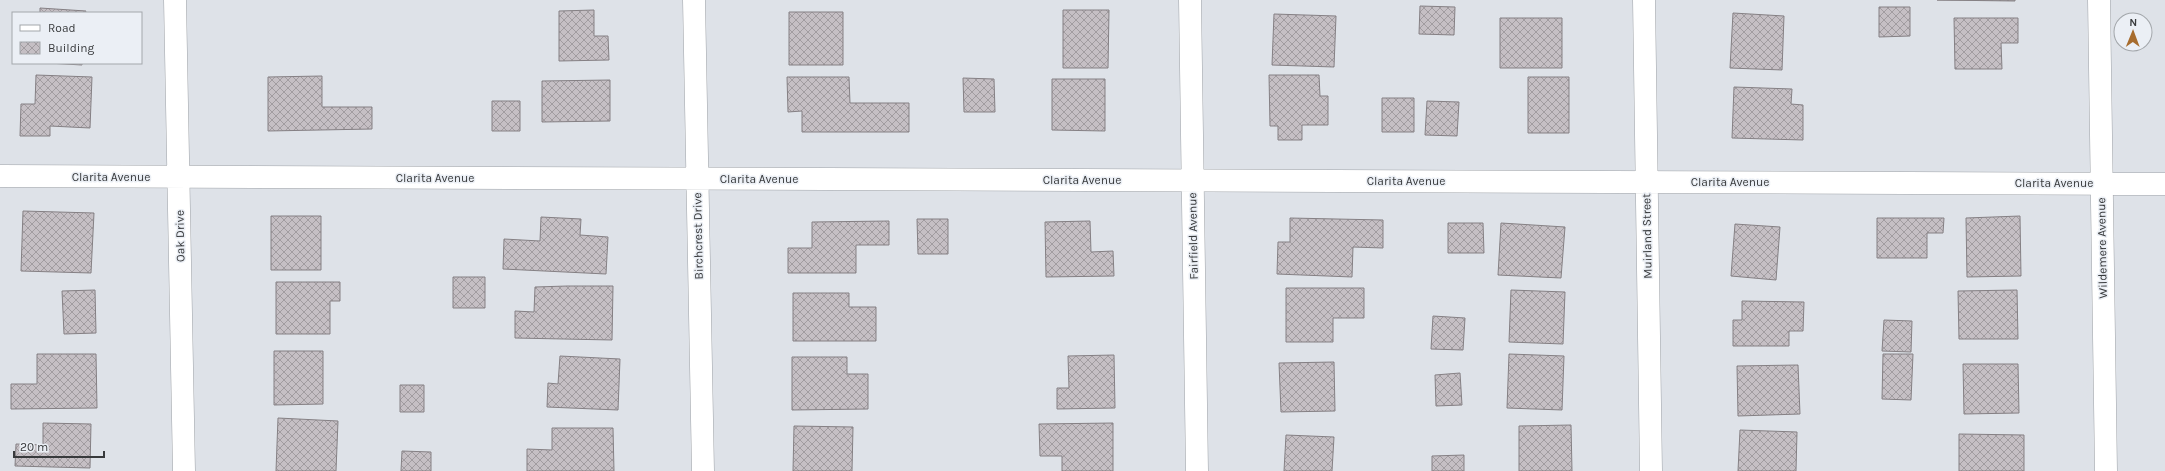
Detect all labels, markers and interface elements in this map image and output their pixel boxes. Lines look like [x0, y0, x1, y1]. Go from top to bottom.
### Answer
legend [12, 12, 142, 64]
north arrow [2113, 12, 2153, 52]
text: N [2129, 16, 2137, 29]
text: Road [48, 21, 76, 35]
text: Building [48, 41, 95, 55]
street label: Clarita Avenue [72, 170, 150, 184]
street label: Clarita Avenue [396, 171, 474, 185]
street label: Clarita Avenue [720, 172, 798, 186]
street label: Clarita Avenue [1043, 173, 1121, 187]
street label: Clarita Avenue [1367, 174, 1445, 188]
street label: Clarita Avenue [1691, 175, 1769, 189]
street label: Clarita Avenue [2015, 176, 2093, 190]
street label: Birchcrest Drive [690, 192, 706, 280]
street label: Fairfield Avenue [1185, 192, 1201, 280]
street label: Muirland Street [1639, 193, 1655, 279]
street label: Wildemere Avenue [2094, 197, 2110, 299]
street label: Oak Drive [173, 210, 187, 262]
scale bar [14, 433, 104, 459]
text: 20 m [20, 440, 48, 454]

